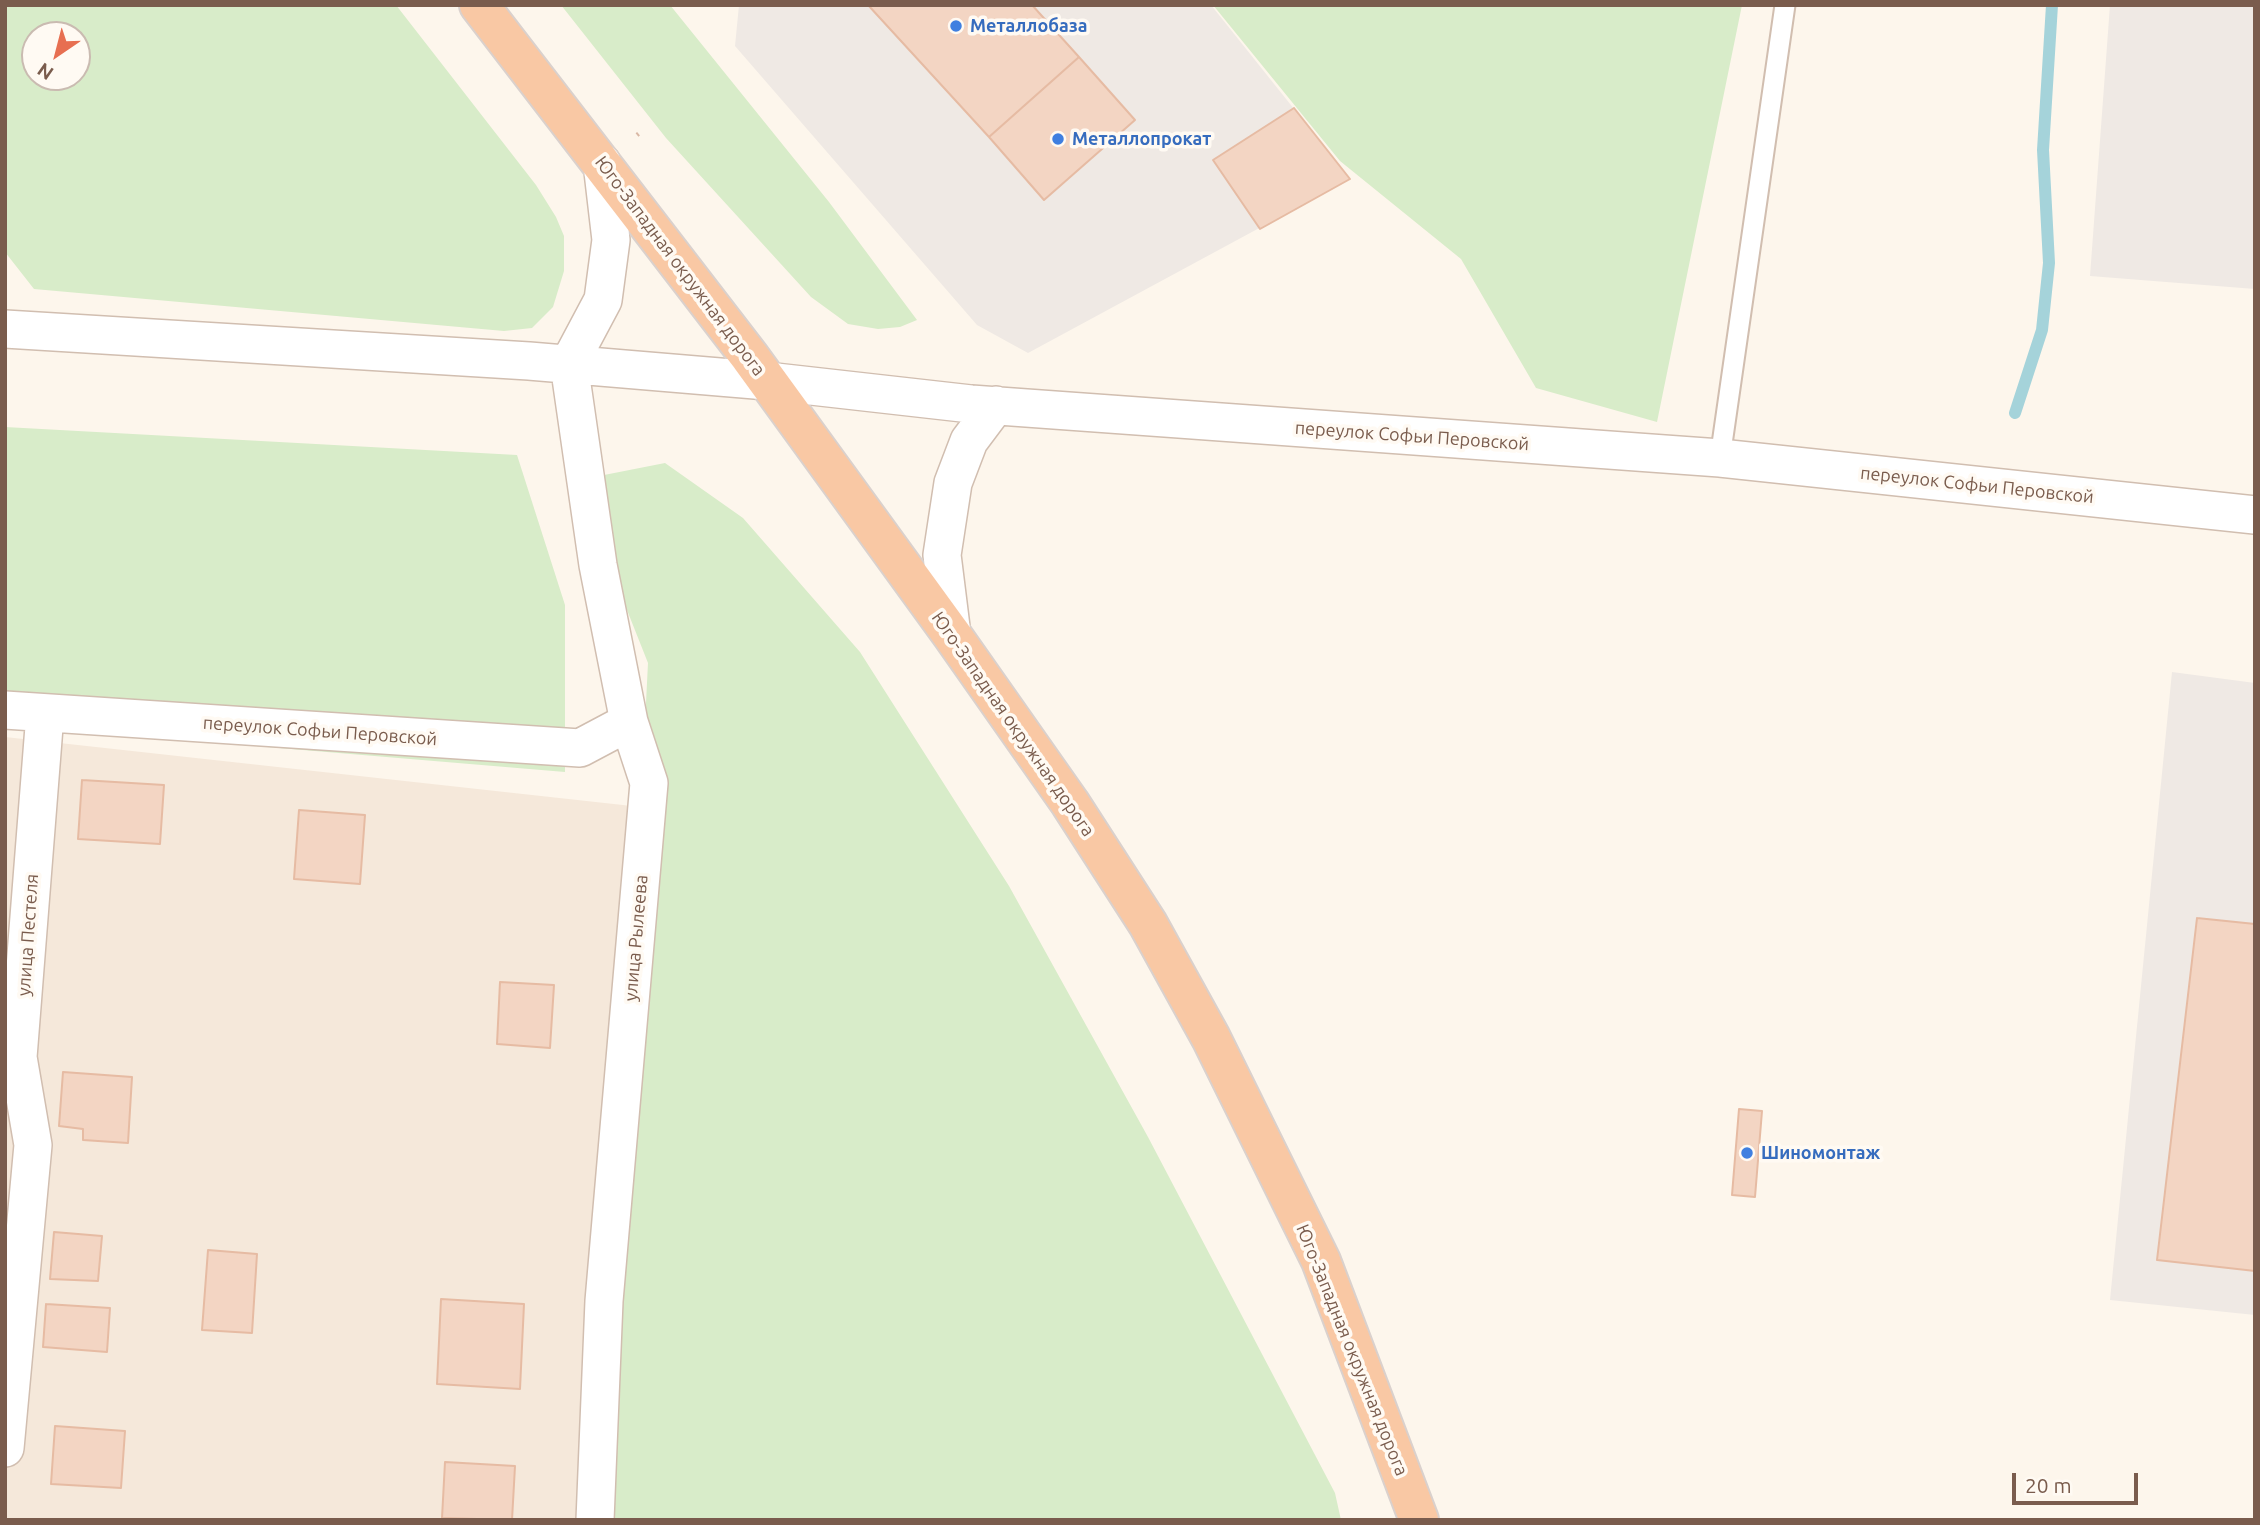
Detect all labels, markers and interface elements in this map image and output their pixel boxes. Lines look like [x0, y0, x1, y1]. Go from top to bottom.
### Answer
place label: Металлобаза [970, 15, 1087, 37]
marker: Металлобаза [948, 18, 964, 34]
north arrow [21, 21, 91, 91]
text: N [33, 58, 57, 85]
place label: Металлопрокат [1072, 128, 1211, 150]
marker: Металлопрокат [1050, 131, 1066, 147]
street label: Юго-Западная окружная дорога [590, 152, 770, 380]
street label: переулок Софьи Перовской [1294, 417, 1530, 455]
street label: переулок Софьи Перовской [1859, 462, 2095, 508]
street label: Юго-Западная окружная дорога [927, 608, 1099, 840]
street label: переулок Софьи Перовской [202, 712, 438, 750]
street label: улица Пестеля [13, 873, 43, 997]
street label: улица Рылеева [620, 874, 652, 1002]
place label: Шиномонтаж [1761, 1142, 1880, 1164]
marker: Шиномонтаж [1739, 1145, 1755, 1161]
street label: Юго-Западная окружная дорога [1292, 1221, 1412, 1479]
scale bar [2015, 1458, 2141, 1502]
text: 20 m [2025, 1473, 2072, 1497]

